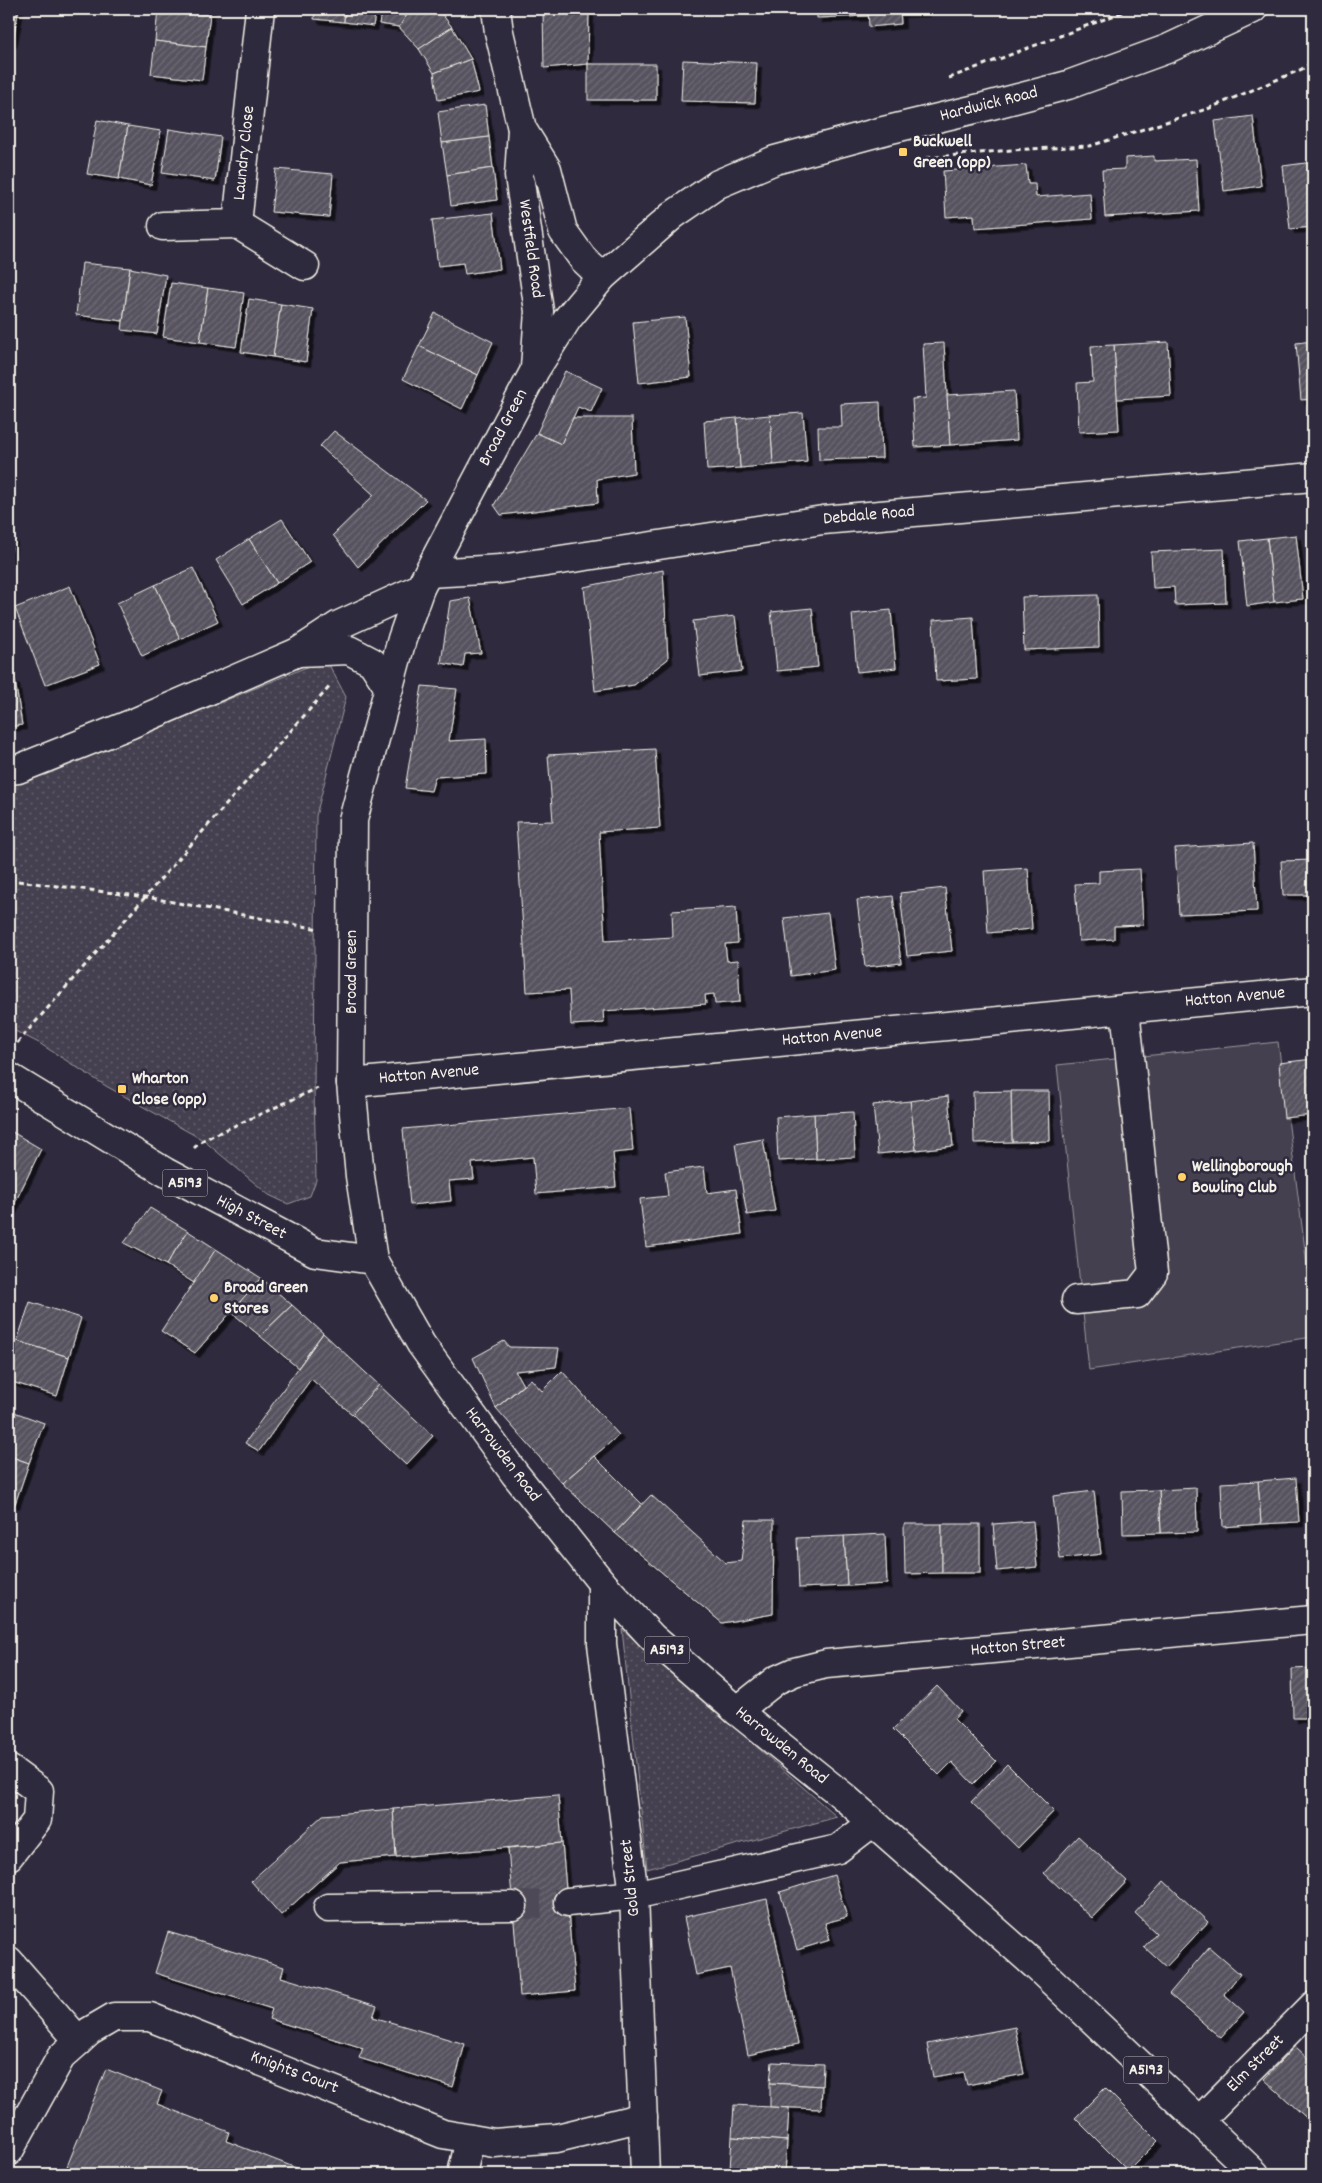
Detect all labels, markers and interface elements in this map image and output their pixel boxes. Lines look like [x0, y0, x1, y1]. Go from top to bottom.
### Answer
street label: Hardwick Road [937, 81, 1041, 129]
street label: Laundry Close [228, 104, 262, 202]
place label: Buckwell Green (opp) [913, 130, 991, 176]
marker: Buckwell Green (opp) [897, 146, 909, 158]
street label: Westfield Road [511, 198, 549, 300]
street label: Broad Green [473, 385, 535, 471]
street label: Debdale Road [822, 500, 916, 532]
street label: Broad Green [340, 930, 365, 1014]
street label: Hatton Avenue [1184, 981, 1286, 1015]
street label: Hatton Avenue [781, 1020, 883, 1054]
street label: Hatton Avenue [378, 1058, 480, 1092]
place label: Wharton Close (opp) [132, 1067, 207, 1113]
marker: Wharton Close (opp) [116, 1083, 128, 1095]
place label: Wellingborough Bowling Club [1192, 1155, 1293, 1201]
road number: A5193 [162, 1170, 208, 1196]
marker: Wellingborough Bowling Club [1176, 1171, 1188, 1183]
street label: High Street [211, 1189, 291, 1247]
place label: Broad Green Stores [224, 1276, 308, 1322]
marker: Broad Green Stores [208, 1292, 220, 1304]
street label: Harrowden Road [458, 1402, 546, 1508]
street label: Hatton Street [970, 1630, 1067, 1664]
road number: A5193 [644, 1636, 690, 1664]
street label: Harrowden Road [729, 1701, 833, 1791]
street label: Gold Street [614, 1838, 647, 1918]
street label: Elm Street [1221, 2029, 1291, 2099]
street label: Knights Court [246, 2045, 342, 2101]
road number: A5193 [1124, 2056, 1168, 2084]

